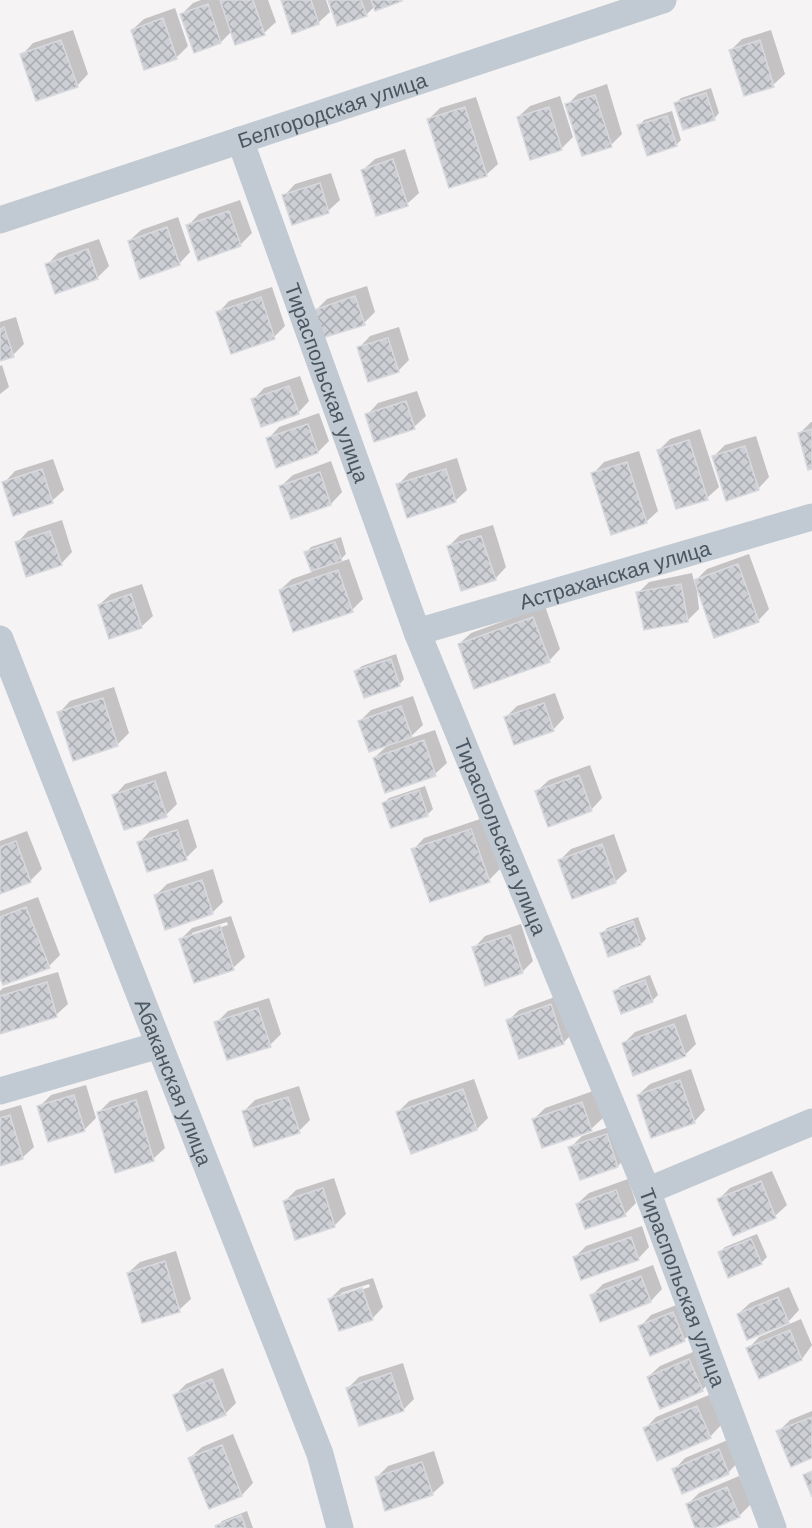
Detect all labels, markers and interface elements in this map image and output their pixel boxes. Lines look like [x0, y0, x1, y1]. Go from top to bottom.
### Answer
street label: Белгородская улица [235, 68, 430, 152]
street label: Тираспольская улица [281, 280, 374, 486]
street label: Астраханская улица [517, 536, 713, 613]
street label: Тираспольская улица [451, 735, 552, 938]
street label: Абаканская улица [131, 995, 217, 1169]
street label: Тираспольская улица [635, 1185, 731, 1390]

